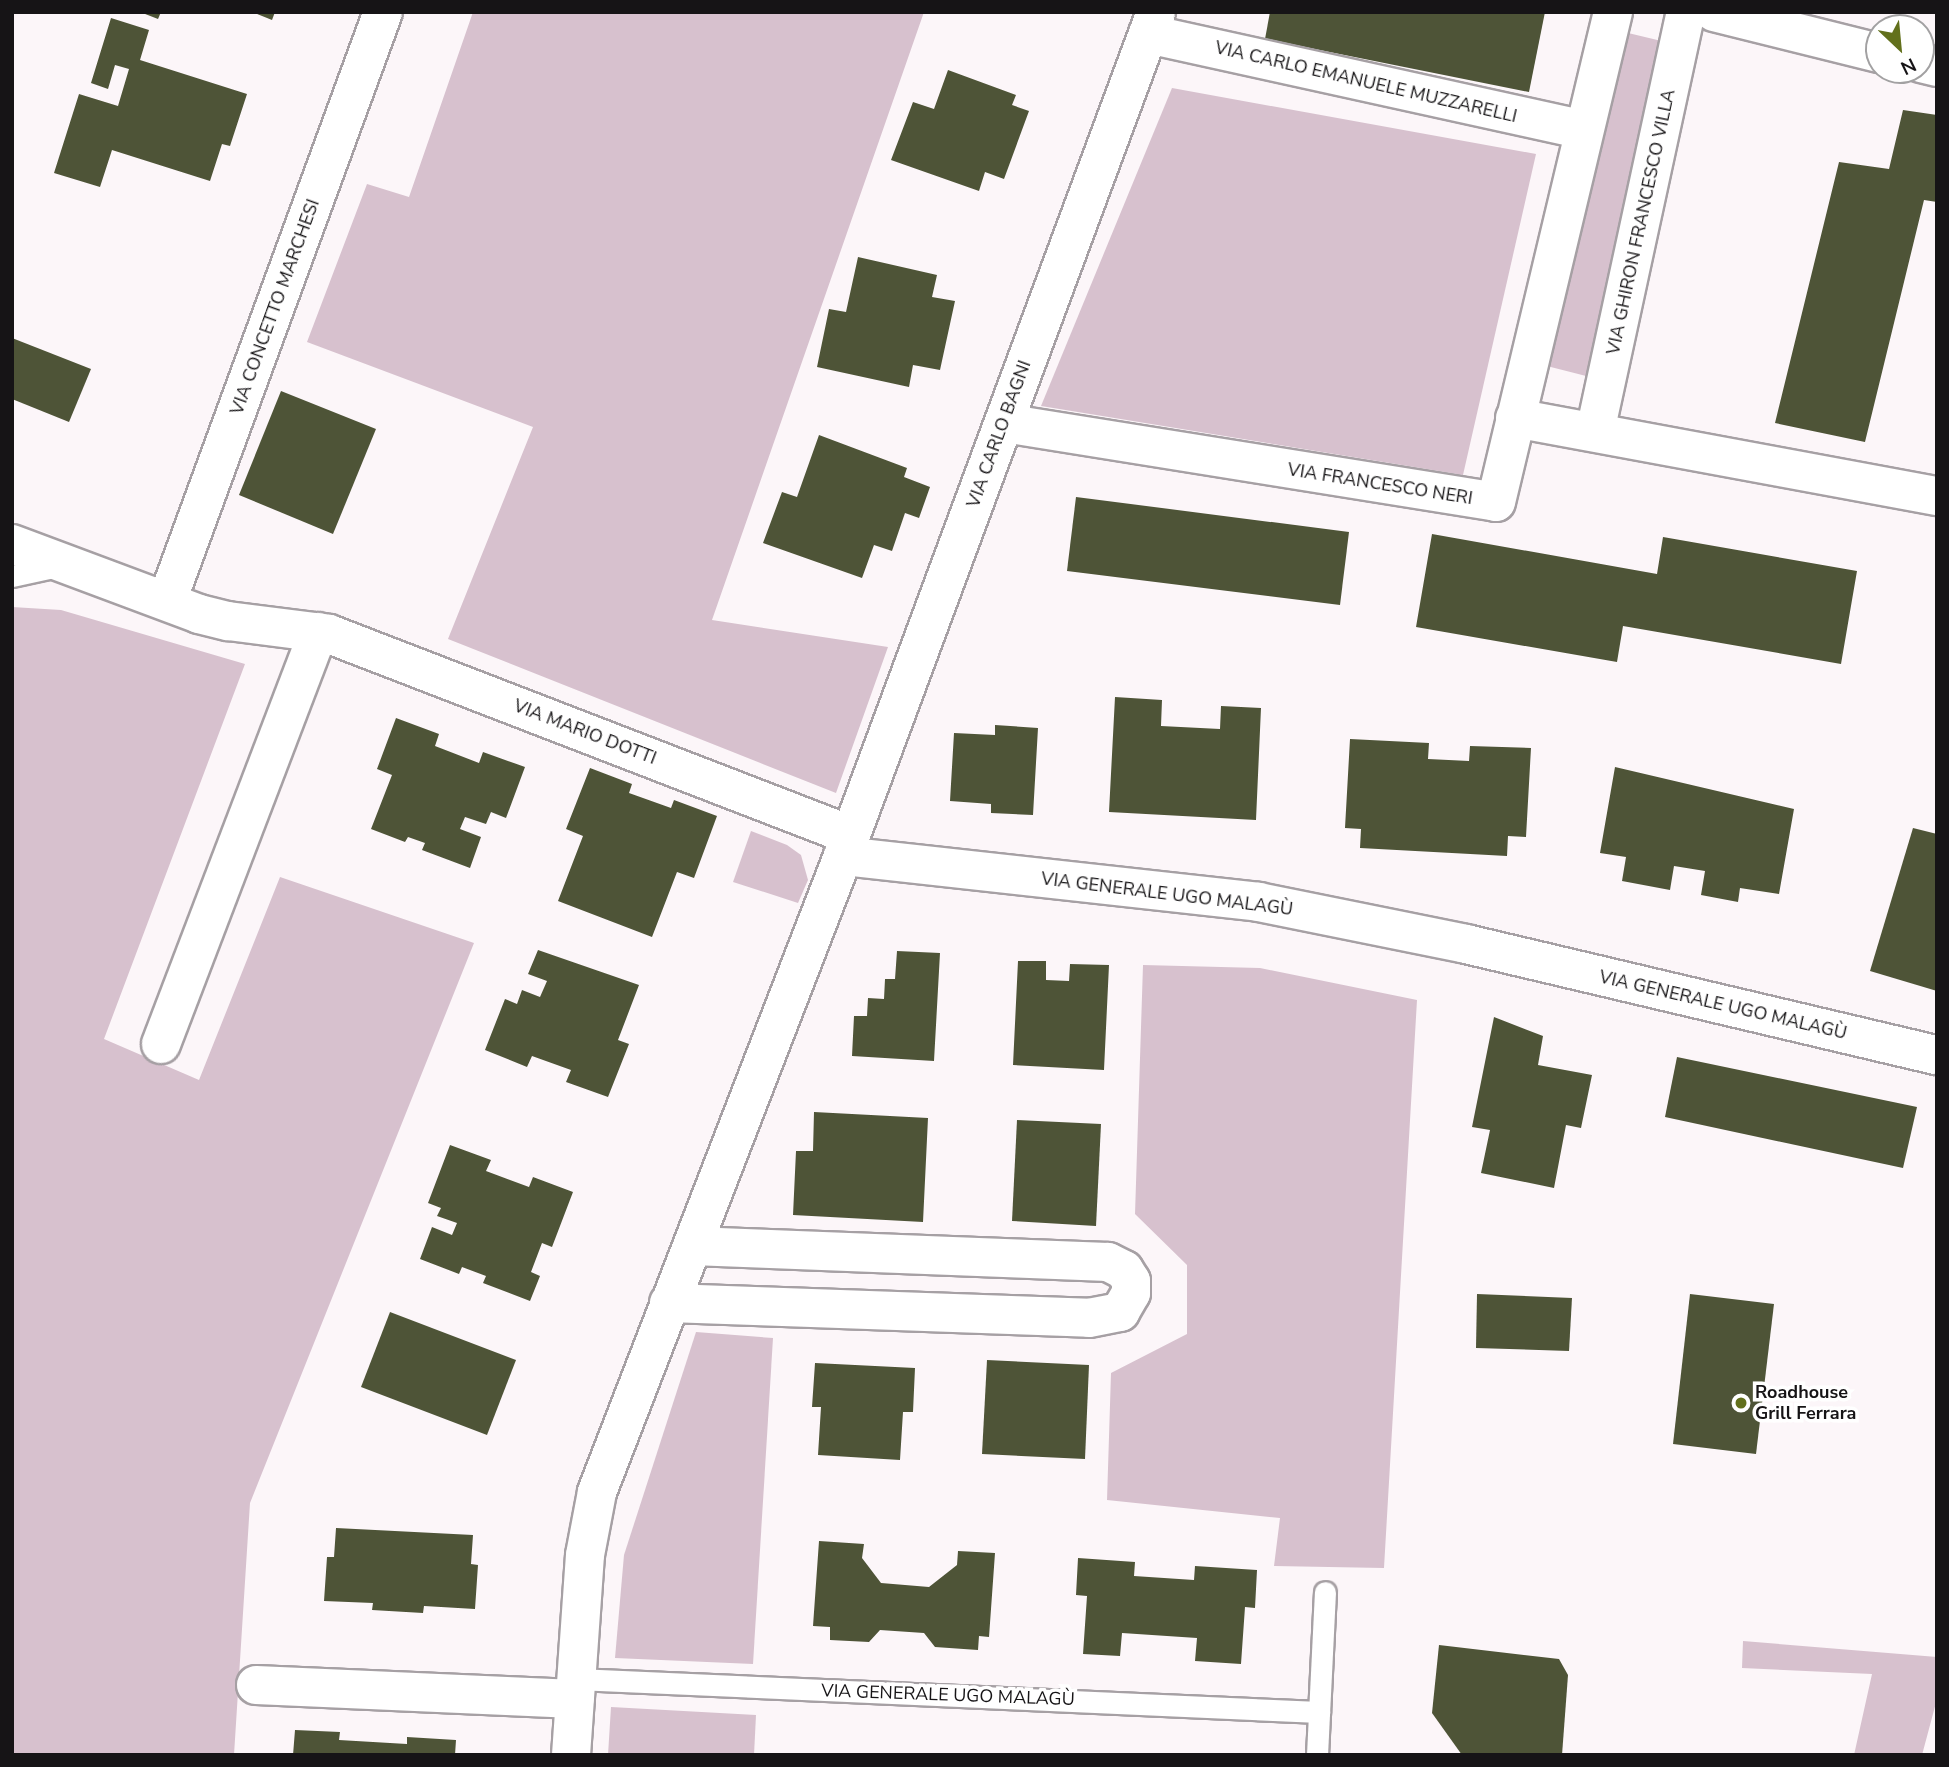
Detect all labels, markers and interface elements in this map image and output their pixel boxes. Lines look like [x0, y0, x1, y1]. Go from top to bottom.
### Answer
north arrow [1865, 14, 1935, 84]
street label: VIA CARLO EMANUELE MUZZARELLI [1213, 37, 1519, 127]
text: N [1896, 51, 1920, 81]
street label: VIA GHIRON FRANCESCO VILLA [1602, 87, 1680, 357]
street label: VIA CONCETTO MARCHESI [226, 196, 324, 418]
street label: VIA CARLO BAGNI [962, 357, 1036, 511]
street label: VIA FRANCESCO NERI [1286, 459, 1474, 509]
street label: VIA MARIO DOTTI [511, 695, 659, 769]
street label: VIA GENERALE UGO MALAGÙ [1040, 868, 1294, 920]
street label: VIA GENERALE UGO MALAGÙ [1597, 966, 1849, 1044]
place label: Roadhouse Grill Ferrara [1755, 1382, 1856, 1424]
marker: Roadhouse Grill Ferrara [1733, 1395, 1749, 1411]
street label: VIA GENERALE UGO MALAGÙ [821, 1680, 1075, 1710]

